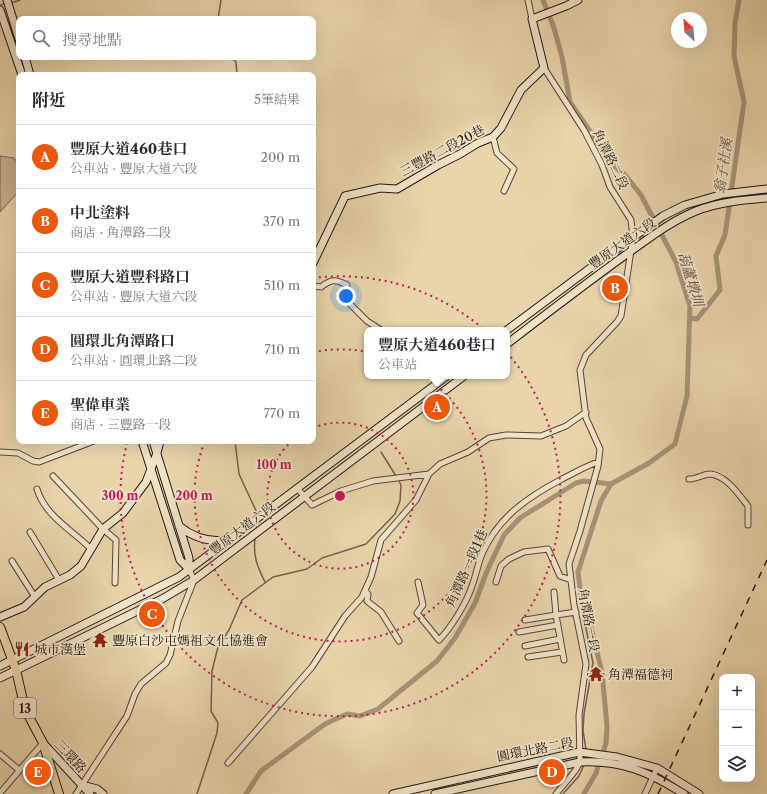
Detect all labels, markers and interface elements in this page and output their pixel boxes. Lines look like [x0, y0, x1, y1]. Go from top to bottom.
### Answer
north arrow [671, 12, 707, 48]
search box [16, 16, 316, 60]
icon: search [30, 27, 52, 49]
text: 搜尋地點 [62, 30, 122, 49]
text: 附近 [32, 90, 66, 110]
text: 5筆結果 [254, 91, 300, 107]
street label: 三豐路二段20巷 [397, 121, 487, 179]
street label: 角潭路二段 [590, 126, 632, 192]
water label: 翁子社溪 [710, 135, 736, 195]
text: 豐原大道460巷口 [70, 139, 187, 158]
text: A [40, 149, 50, 165]
text: 200 m [260, 149, 300, 165]
text: 公車站 · 豐原大道六段 [70, 160, 198, 176]
text: 中北塗料 [70, 203, 130, 222]
text: B [40, 213, 50, 229]
text: 370 m [263, 213, 300, 229]
street label: 豐原大道六段 [585, 214, 659, 272]
text: 商店 · 角潭路二段 [70, 224, 172, 240]
water label: 葫蘆墩圳 [674, 250, 708, 310]
text: 豐原大道豐科路口 [70, 267, 190, 286]
pin: B [602, 273, 628, 303]
text: C [40, 277, 50, 293]
text: 510 m [264, 277, 300, 293]
your location [336, 286, 356, 306]
text: 公車站 · 豐原大道六段 [70, 288, 198, 304]
popup [364, 327, 510, 379]
text: 圓環北角潭路口 [70, 331, 175, 350]
text: 豐原大道460巷口 [378, 335, 496, 354]
text: D [39, 341, 51, 357]
text: 710 m [264, 341, 300, 357]
text: 公車站 · 圓環北路二段 [70, 352, 198, 368]
text: 公車站 [378, 356, 417, 372]
pin: A [424, 392, 450, 422]
text: 聖偉車業 [70, 395, 130, 414]
text: E [40, 405, 50, 421]
text: 770 m [263, 405, 300, 421]
text: 商店 · 三豐路一段 [70, 416, 172, 432]
text: 100 m [256, 457, 292, 472]
text: 300 m [101, 488, 139, 503]
text: 200 m [175, 488, 213, 503]
centre of rings [333, 489, 347, 503]
street label: 豐原大道六段 [206, 498, 278, 558]
street label: 角潭路一段1巷 [442, 527, 490, 609]
street label: 角潭路一段 [575, 587, 603, 653]
pin: C [139, 599, 165, 629]
temple icon: 豐原白沙屯媽祖文化協進會 [91, 631, 109, 649]
place label: 豐原白沙屯媽祖文化協進會 [112, 632, 268, 648]
restaurant icon: 城市漢堡 [13, 640, 31, 658]
place label: 城市漢堡 [34, 641, 86, 657]
temple icon: 角潭福德祠 [587, 665, 605, 683]
place label: 角潭福德祠 [608, 666, 673, 682]
map controls [719, 674, 755, 782]
button: + [719, 674, 755, 710]
road number: 13 [14, 698, 36, 718]
button: − [719, 710, 755, 746]
street label: 圓環北路二段 [495, 734, 575, 764]
street label: 三環路 [52, 736, 90, 776]
button: layers [719, 746, 755, 782]
pin: E [25, 757, 51, 787]
pin: D [539, 757, 565, 787]

